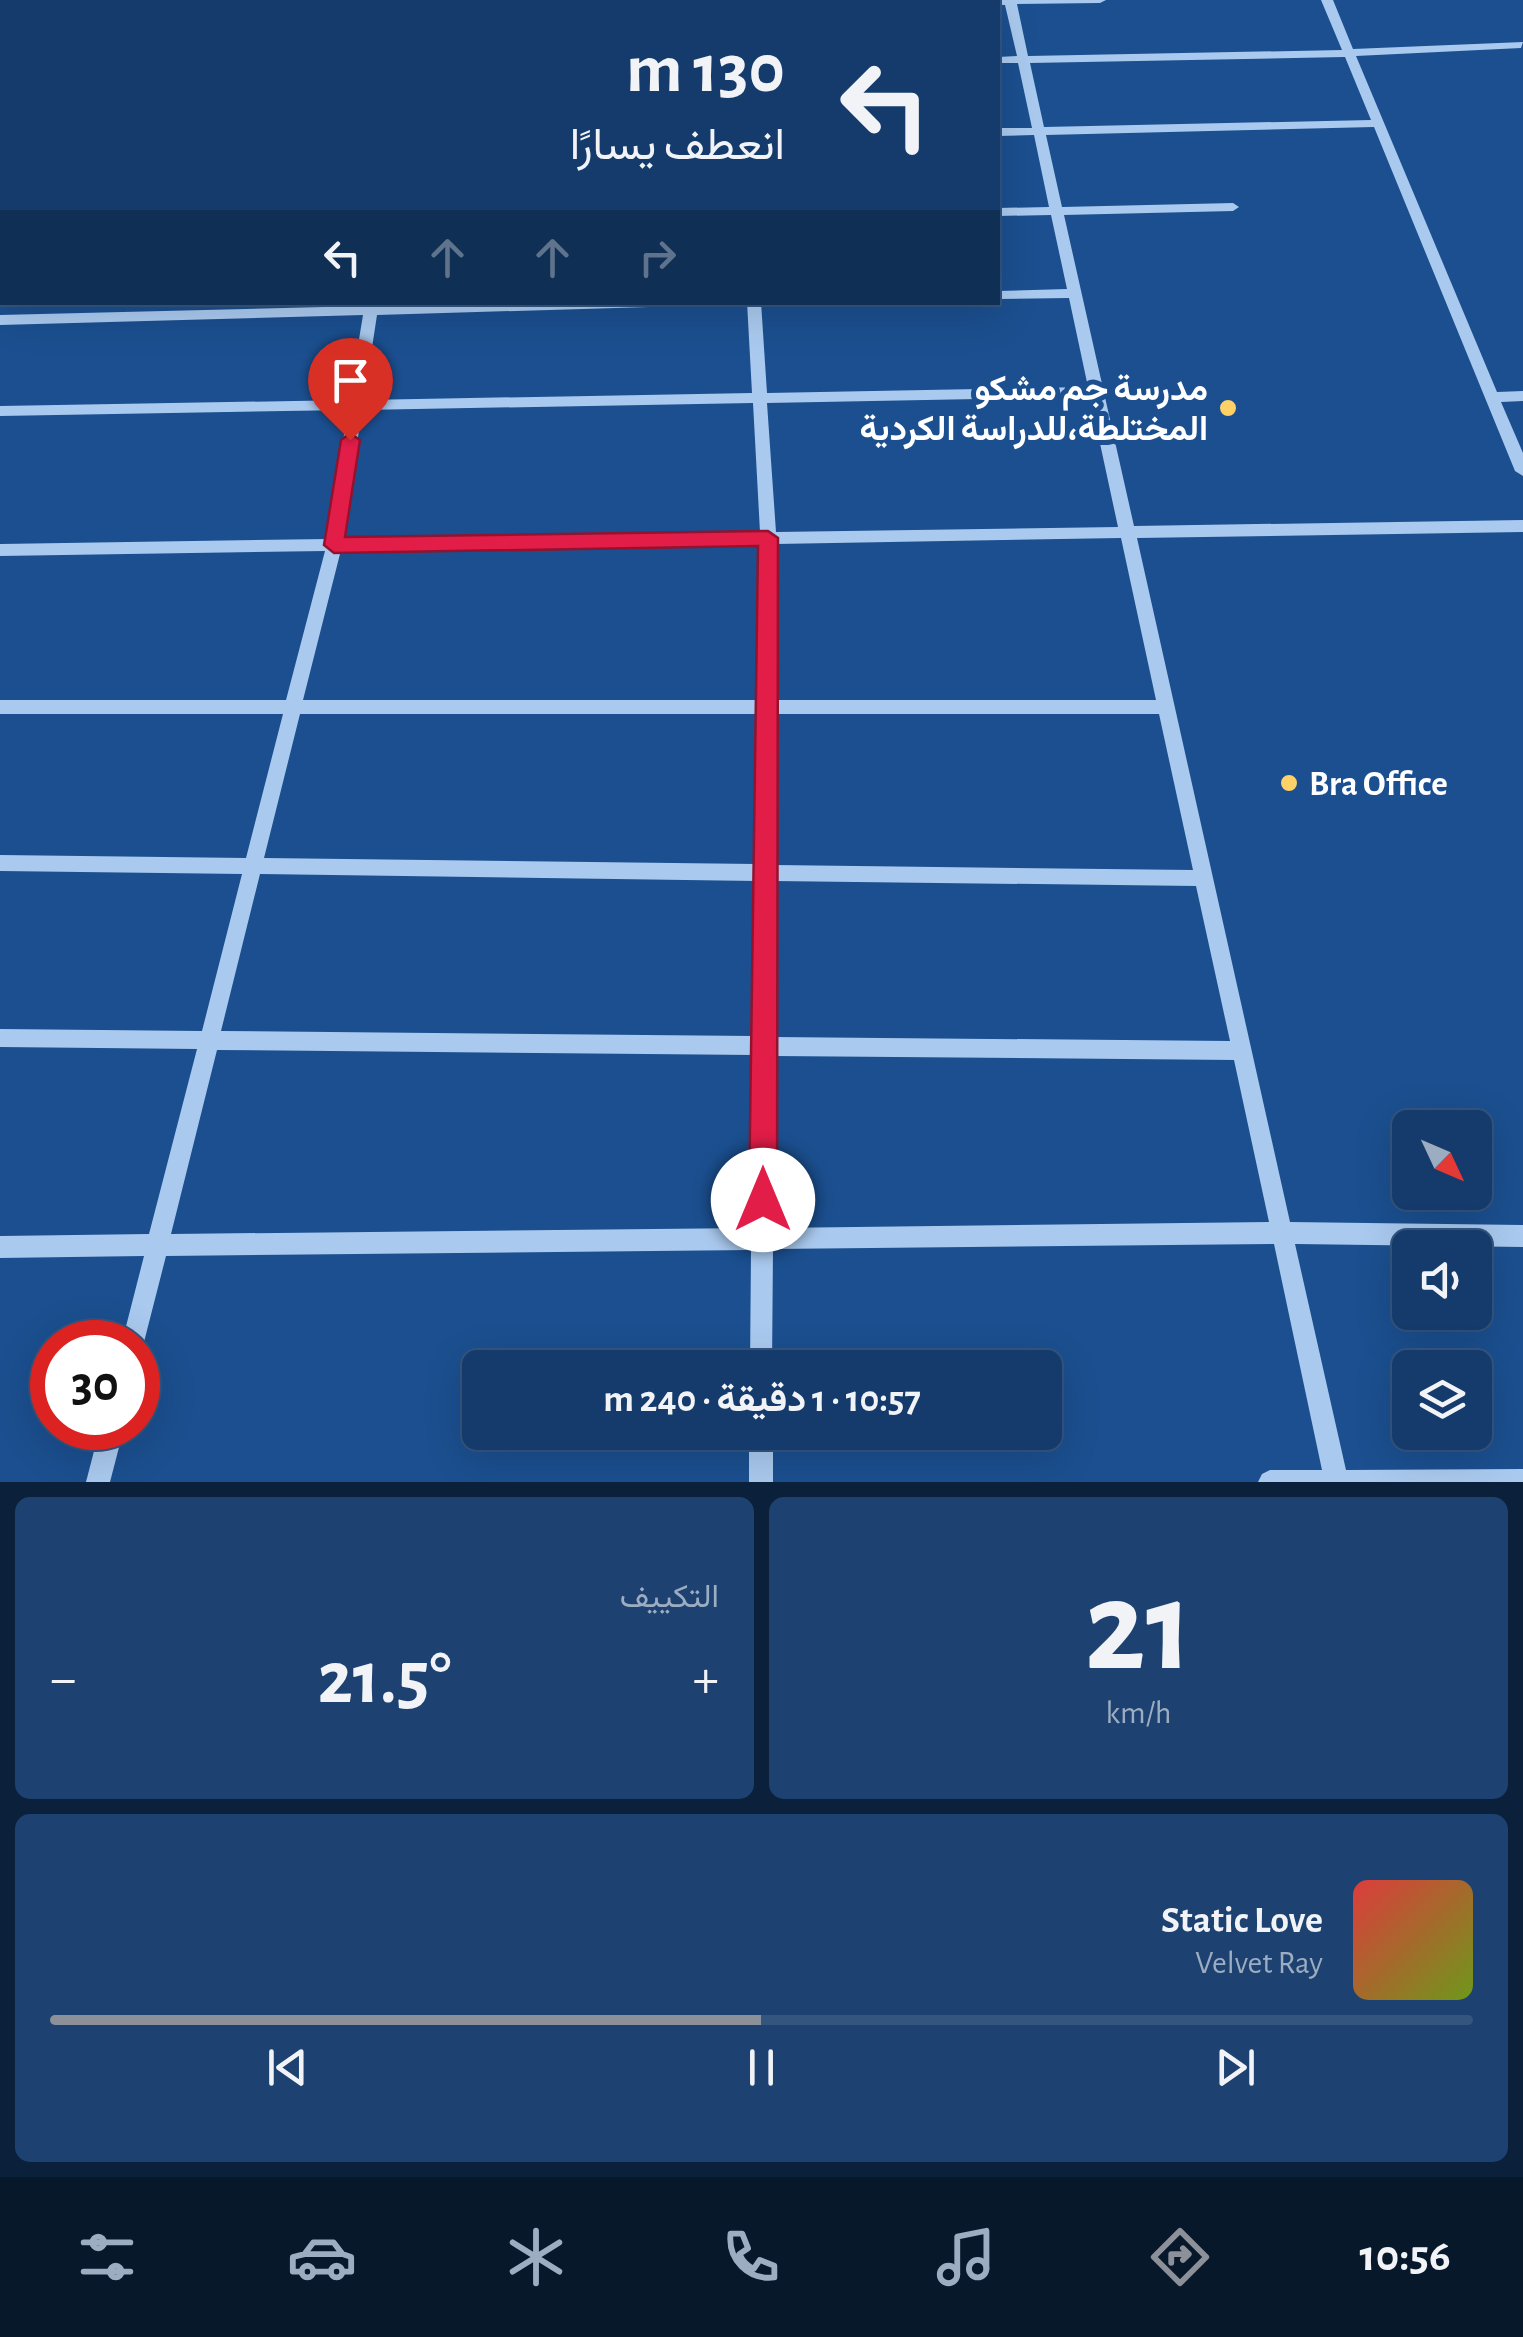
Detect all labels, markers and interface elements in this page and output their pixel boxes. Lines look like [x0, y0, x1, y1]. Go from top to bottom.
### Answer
text: 130 m [626, 35, 785, 105]
icon: left [820, 40, 950, 170]
text: انعطف يسارًا [570, 123, 785, 168]
icon: left [315, 230, 370, 285]
icon: ahead [420, 230, 475, 285]
icon: ahead [525, 230, 580, 285]
icon: right [630, 230, 685, 285]
pin [308, 338, 393, 441]
icon: arrive [323, 353, 378, 408]
place label: مدرسة جم مشكو المختلطة،للدراسة الكردية [860, 372, 1208, 450]
marker: مدرسة جم مشكو المختلطة،للدراسة الكردية [1217, 397, 1239, 419]
place label: Bra Office [1309, 767, 1448, 802]
marker: Bra Office [1278, 772, 1300, 794]
north arrow [1392, 1110, 1492, 1210]
map controls [1392, 1110, 1492, 1450]
position arrow [711, 1148, 815, 1252]
button: sound [1392, 1230, 1492, 1330]
speed limit sign: 30 [30, 1320, 160, 1450]
button: layers [1392, 1350, 1492, 1450]
text: 10:57 · 1 دقيقة · 240 m [603, 1381, 921, 1419]
text: 21 [1084, 1564, 1193, 1694]
text: التكييف [620, 1581, 719, 1613]
text: 21.5° [318, 1642, 451, 1717]
text: − [50, 1652, 76, 1707]
text: + [693, 1652, 719, 1707]
text: km/h [1105, 1697, 1172, 1729]
text: Static Love [1161, 1902, 1323, 1940]
text: Velvet Ray [1195, 1947, 1323, 1979]
icon: previous [260, 2040, 315, 2095]
icon: pause [734, 2040, 789, 2095]
icon: next [1208, 2040, 1263, 2095]
icon: filters [72, 2222, 142, 2292]
icon: car [287, 2222, 357, 2292]
icon: climate [501, 2222, 571, 2292]
icon: phone [716, 2222, 786, 2292]
icon: music [931, 2222, 1001, 2292]
icon: directions [1145, 2222, 1215, 2292]
text: 10:56 [1360, 2234, 1451, 2279]

